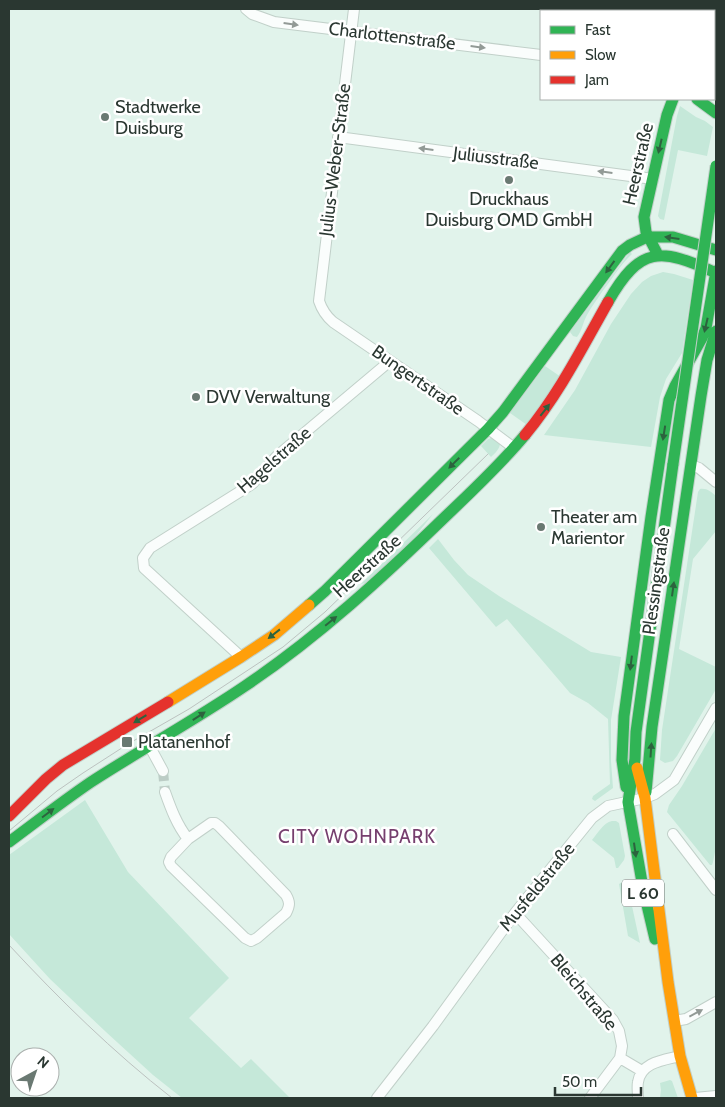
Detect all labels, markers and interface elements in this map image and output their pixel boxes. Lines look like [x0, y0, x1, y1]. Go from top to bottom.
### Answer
legend [540, 10, 715, 100]
street label: Charlottenstraße [327, 17, 457, 55]
one-way arrow [284, 20, 300, 28]
text: Fast [585, 21, 610, 39]
one-way arrow [470, 43, 486, 51]
text: Slow [585, 46, 616, 64]
text: Jam [584, 71, 609, 89]
street label: Julius-Weber-Straße [315, 82, 355, 239]
place label: Stadtwerke Duisburg [115, 96, 201, 139]
marker: Stadtwerke Duisburg [99, 111, 111, 123]
street label: Heerstraße [618, 121, 658, 207]
one-way arrow [656, 138, 664, 153]
street label: Juliusstraße [451, 142, 540, 174]
one-way arrow [418, 145, 434, 153]
one-way arrow [596, 168, 612, 176]
marker: Druckhaus Duisburg OMD GmbH [503, 174, 515, 186]
place label: Druckhaus Duisburg OMD GmbH [425, 188, 593, 231]
one-way arrow [664, 234, 680, 242]
one-way arrow [605, 260, 615, 274]
one-way arrow [702, 318, 710, 333]
street label: Bungertstraße [368, 340, 468, 420]
place label: DVV Verwaltung [206, 386, 331, 408]
marker: DVV Verwaltung [190, 391, 202, 403]
one-way arrow [539, 404, 550, 417]
street label: Hagelstraße [233, 422, 315, 498]
one-way arrow [660, 426, 668, 442]
one-way arrow [448, 457, 460, 469]
place label: Theater am Marientor [551, 506, 637, 549]
marker: Theater am Marientor [535, 521, 547, 533]
street label: Plessingstraße [638, 526, 674, 636]
street label: Heerstraße [328, 530, 406, 602]
one-way arrow [669, 580, 677, 596]
one-way arrow [324, 616, 337, 627]
one-way arrow [267, 629, 281, 639]
one-way arrow [627, 656, 635, 672]
one-way arrow [193, 711, 206, 721]
one-way arrow [134, 715, 147, 724]
place label: Platanenhof [138, 731, 231, 753]
marker: Platanenhof [120, 735, 134, 749]
one-way arrow [647, 741, 655, 757]
one-way arrow [41, 808, 54, 819]
district label: CITY WOHNPARK [278, 825, 436, 848]
street label: Musfeldstraße [495, 838, 579, 936]
one-way arrow [632, 842, 640, 858]
road number: L 60 [622, 880, 664, 906]
street label: Bleichstraße [546, 949, 622, 1035]
one-way arrow [689, 1009, 702, 1018]
north arrow [10, 1047, 60, 1097]
text: N [34, 1052, 53, 1072]
scale bar [555, 1064, 641, 1096]
text: 50 m [562, 1073, 597, 1091]

